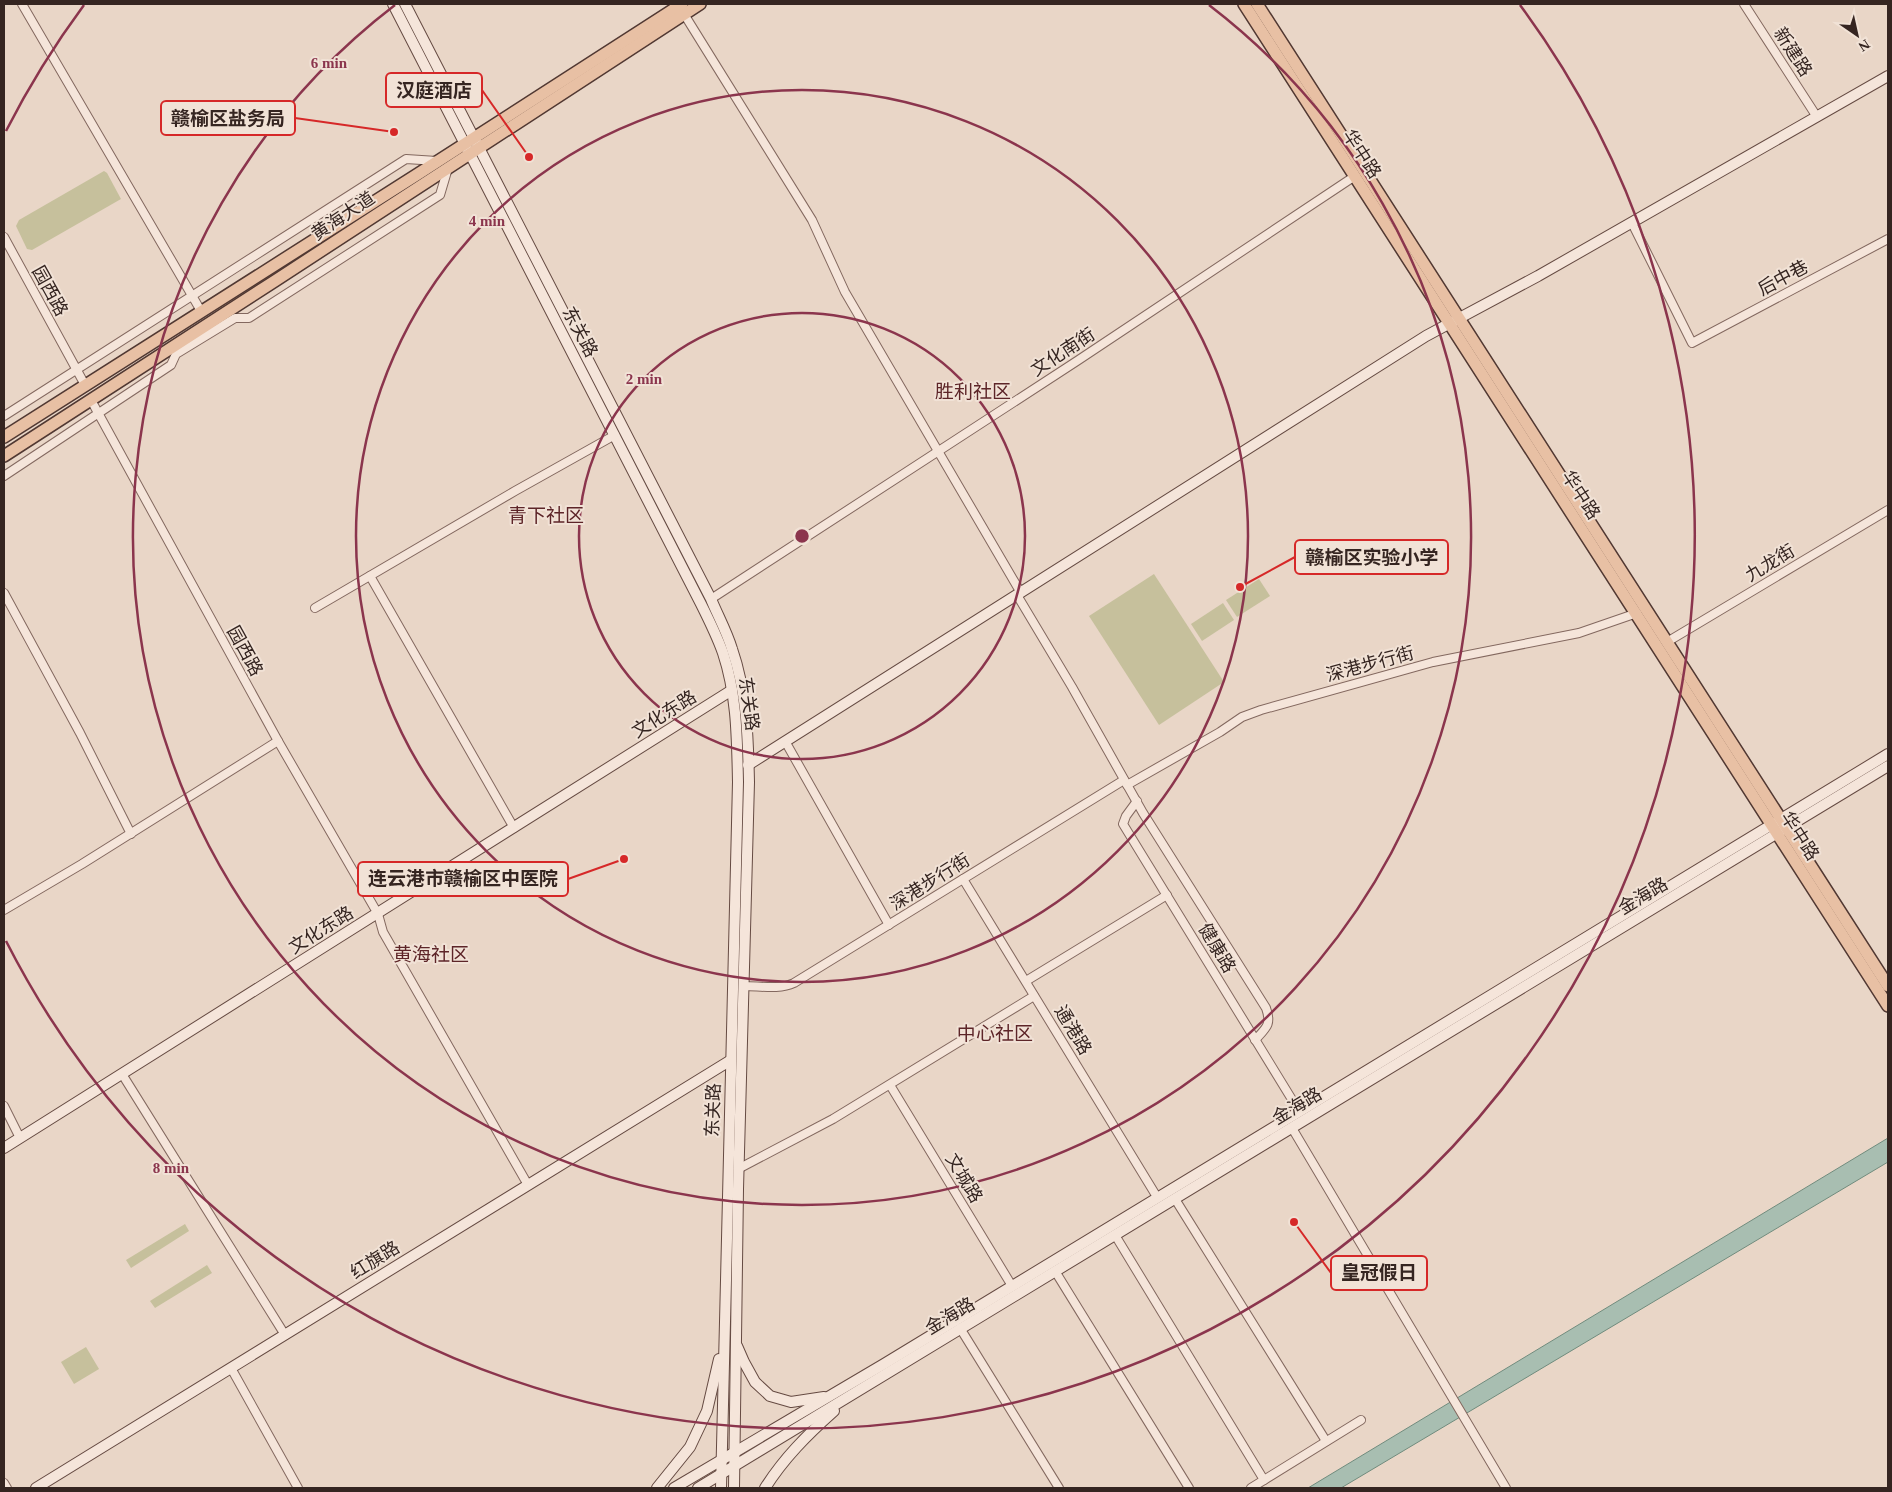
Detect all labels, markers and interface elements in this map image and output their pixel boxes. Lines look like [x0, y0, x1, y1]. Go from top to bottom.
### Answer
north arrow [1832, 10, 1882, 60]
street label: 新建路 [1770, 24, 1816, 80]
text: N [1856, 36, 1872, 54]
text: 6 min [311, 55, 348, 71]
callout: 汉庭酒店 [386, 73, 482, 107]
text: 汉庭酒店 [396, 80, 472, 101]
callout: 赣榆区盐务局 [161, 101, 295, 135]
text: 赣榆区盐务局 [171, 108, 285, 129]
street label: 华中路 [1339, 126, 1385, 182]
street label: 黄海大道 [308, 188, 378, 244]
text: 4 min [469, 213, 506, 229]
street label: 后中巷 [1754, 256, 1812, 300]
street label: 园西路 [28, 263, 72, 319]
street label: 东关路 [558, 303, 602, 361]
street label: 文化南街 [1027, 324, 1099, 380]
text: 2 min [626, 371, 663, 387]
district label: 胜利社区 [935, 381, 1011, 402]
street label: 华中路 [1558, 467, 1604, 523]
district label: 青下社区 [508, 505, 584, 526]
centre of rings [793, 527, 811, 545]
callout: 赣榆区实验小学 [1295, 540, 1448, 574]
street label: 九龙街 [1742, 541, 1798, 585]
text: 赣榆区实验小学 [1305, 547, 1439, 568]
street label: 园西路 [223, 623, 267, 679]
street label: 深港步行街 [1324, 643, 1416, 685]
street label: 东关路 [735, 676, 763, 732]
street label: 文化东路 [628, 686, 700, 742]
street label: 华中路 [1777, 808, 1823, 864]
street label: 深港步行街 [887, 850, 973, 914]
callout: 连云港市赣榆区中医院 [358, 862, 568, 896]
text: 连云港市赣榆区中医院 [368, 868, 558, 889]
street label: 金海路 [1615, 874, 1671, 918]
street label: 文化东路 [285, 902, 357, 958]
street label: 健康路 [1195, 920, 1239, 976]
district label: 黄海社区 [393, 944, 469, 965]
street label: 通港路 [1051, 1002, 1095, 1058]
district label: 中心社区 [957, 1023, 1033, 1044]
street label: 东关路 [702, 1083, 724, 1137]
street label: 金海路 [1269, 1084, 1325, 1128]
street label: 文城路 [942, 1150, 986, 1206]
text: 8 min [153, 1160, 190, 1176]
street label: 红旗路 [347, 1237, 403, 1283]
callout: 皇冠假日 [1331, 1256, 1427, 1290]
text: 皇冠假日 [1341, 1262, 1417, 1283]
street label: 金海路 [922, 1294, 978, 1338]

